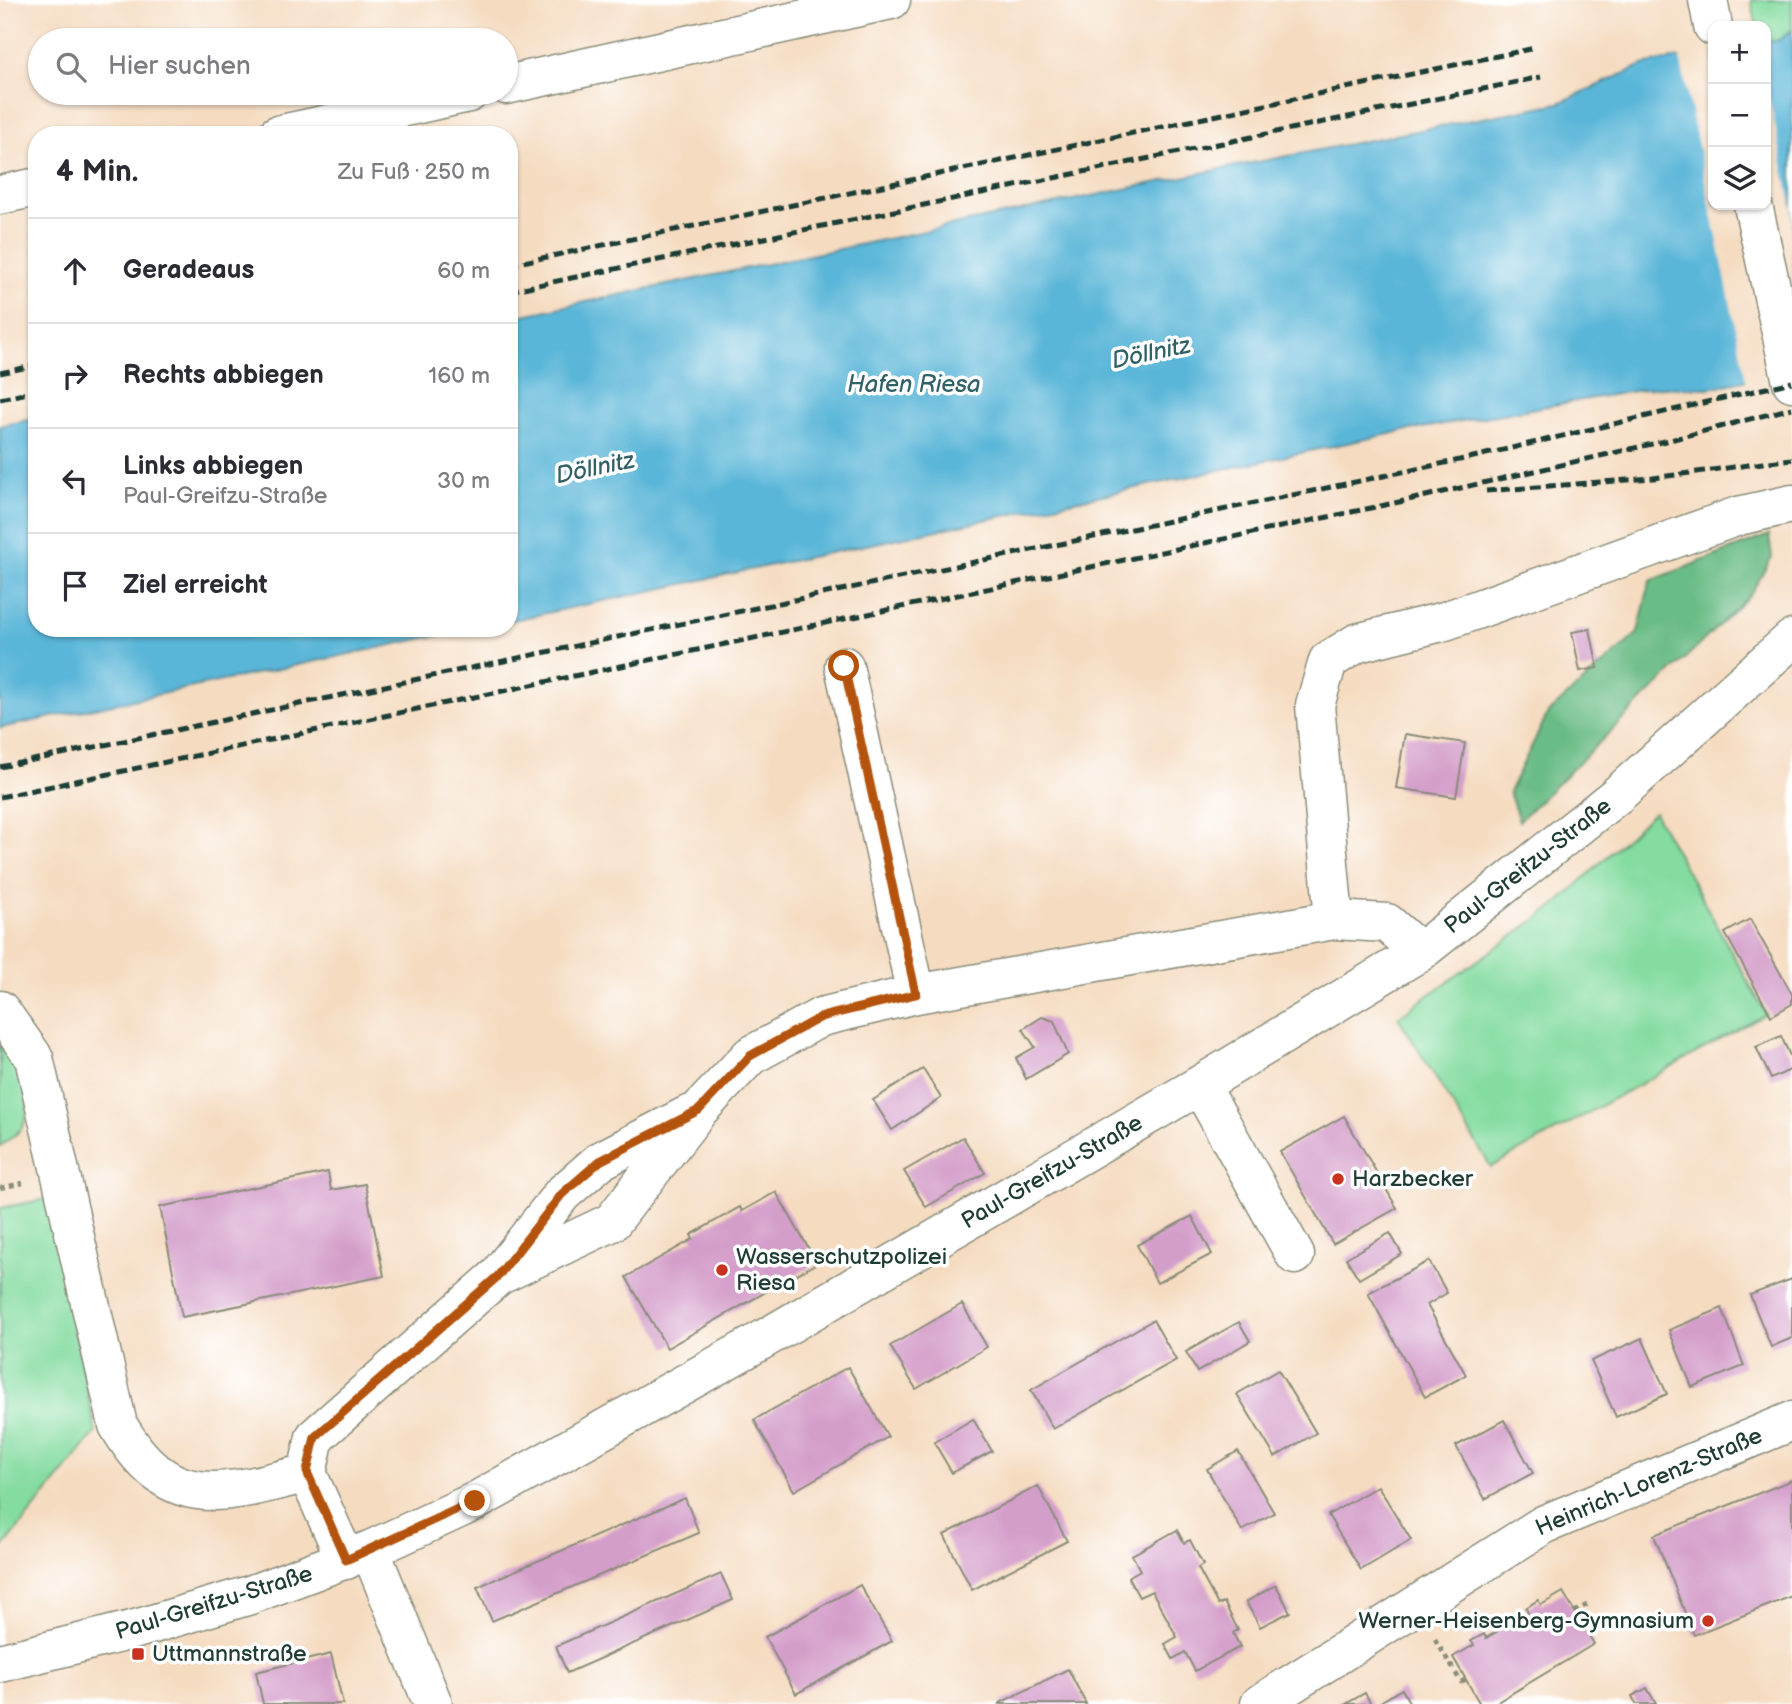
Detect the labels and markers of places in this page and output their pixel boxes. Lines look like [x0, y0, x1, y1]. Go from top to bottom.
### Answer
place label: Harzbecker [1352, 1165, 1474, 1193]
marker: Harzbecker [1330, 1171, 1346, 1187]
place label: Wasserschutzpolizei Riesa [736, 1243, 947, 1297]
marker: Wasserschutzpolizei Riesa [714, 1262, 730, 1278]
place label: Werner-Heisenberg-Gymnasium [1358, 1607, 1694, 1635]
marker: Werner-Heisenberg-Gymnasium [1700, 1613, 1716, 1629]
place label: Uttmannstraße [152, 1640, 307, 1668]
marker: Uttmannstraße [130, 1646, 146, 1662]

